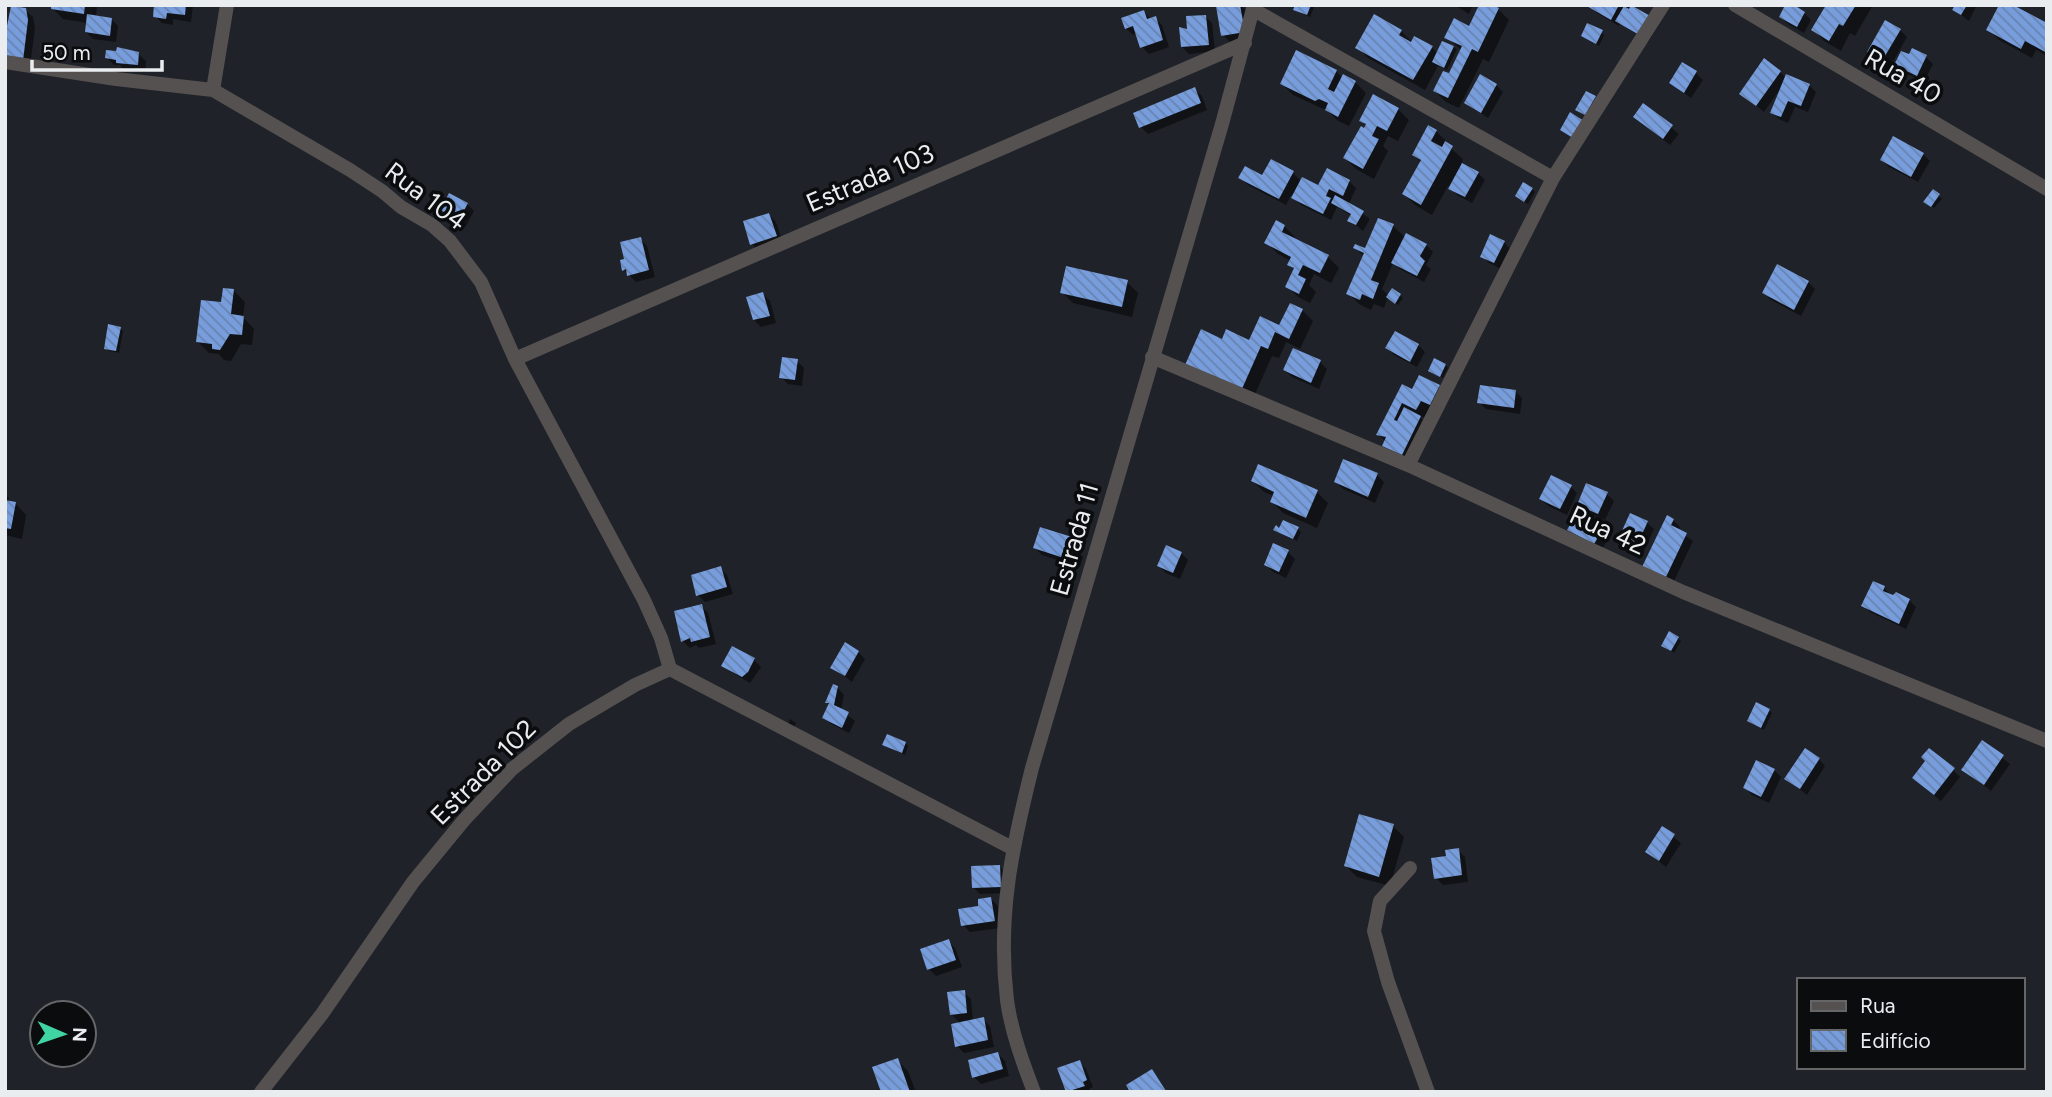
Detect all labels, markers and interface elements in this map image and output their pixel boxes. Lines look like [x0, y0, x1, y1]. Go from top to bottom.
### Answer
scale bar [32, 28, 161, 72]
text: 50 m [42, 40, 91, 65]
street label: Rua 40 [1859, 41, 1947, 111]
street label: Estrada 103 [801, 137, 939, 219]
street label: Rua 104 [379, 155, 473, 237]
street label: Estrada 11 [1043, 479, 1105, 599]
street label: Rua 42 [1564, 498, 1652, 562]
street label: Estrada 102 [424, 713, 542, 831]
legend [1797, 978, 2024, 1069]
text: Rua [1860, 993, 1896, 1018]
north arrow [28, 999, 98, 1069]
text: N [68, 1027, 91, 1042]
text: Edifício [1860, 1028, 1931, 1053]

